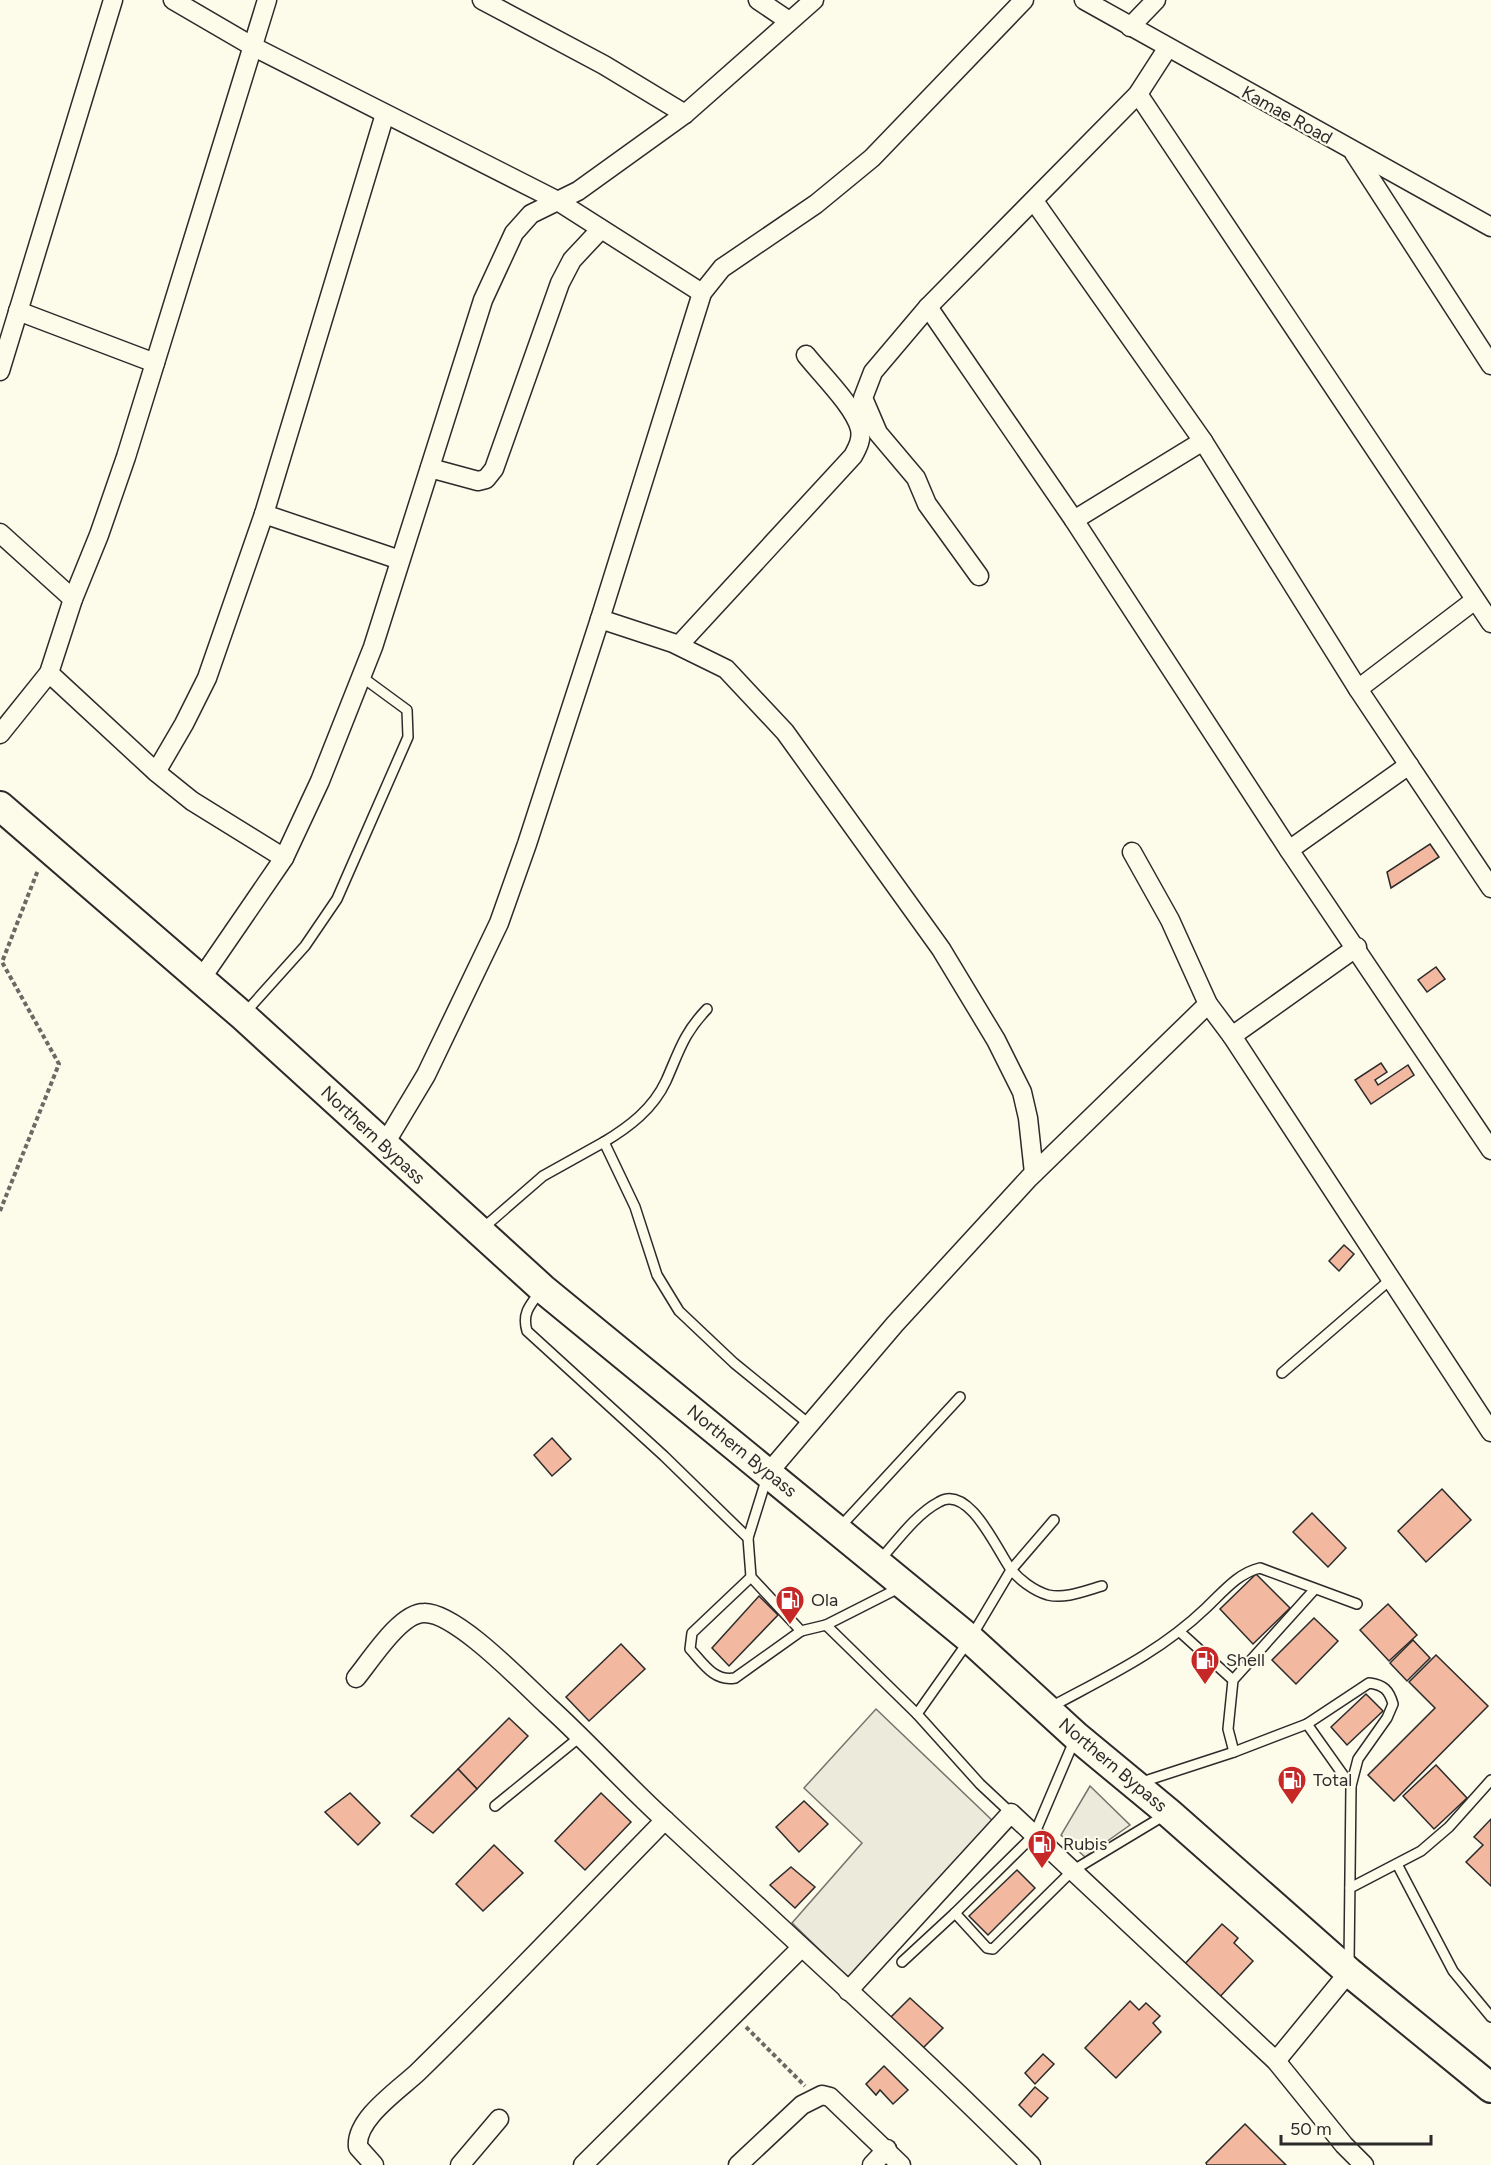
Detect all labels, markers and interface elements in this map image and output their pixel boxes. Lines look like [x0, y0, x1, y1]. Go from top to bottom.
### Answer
street label: Kamae Road [1238, 81, 1336, 149]
street label: Northern Bypass [316, 1081, 430, 1189]
street label: Northern Bypass [683, 1400, 801, 1502]
fuel station icon: Ola [774, 1584, 806, 1626]
place label: Ola [811, 1589, 838, 1611]
fuel station icon: Shell [1189, 1644, 1221, 1686]
place label: Shell [1226, 1649, 1265, 1671]
street label: Northern Bypass [1054, 1713, 1172, 1817]
fuel station icon: Total [1276, 1764, 1308, 1806]
place label: Total [1313, 1769, 1352, 1791]
fuel station icon: Rubis [1026, 1828, 1058, 1870]
place label: Rubis [1063, 1833, 1107, 1855]
scale bar [1281, 2108, 1431, 2146]
text: 50 m [1290, 2118, 1332, 2140]

